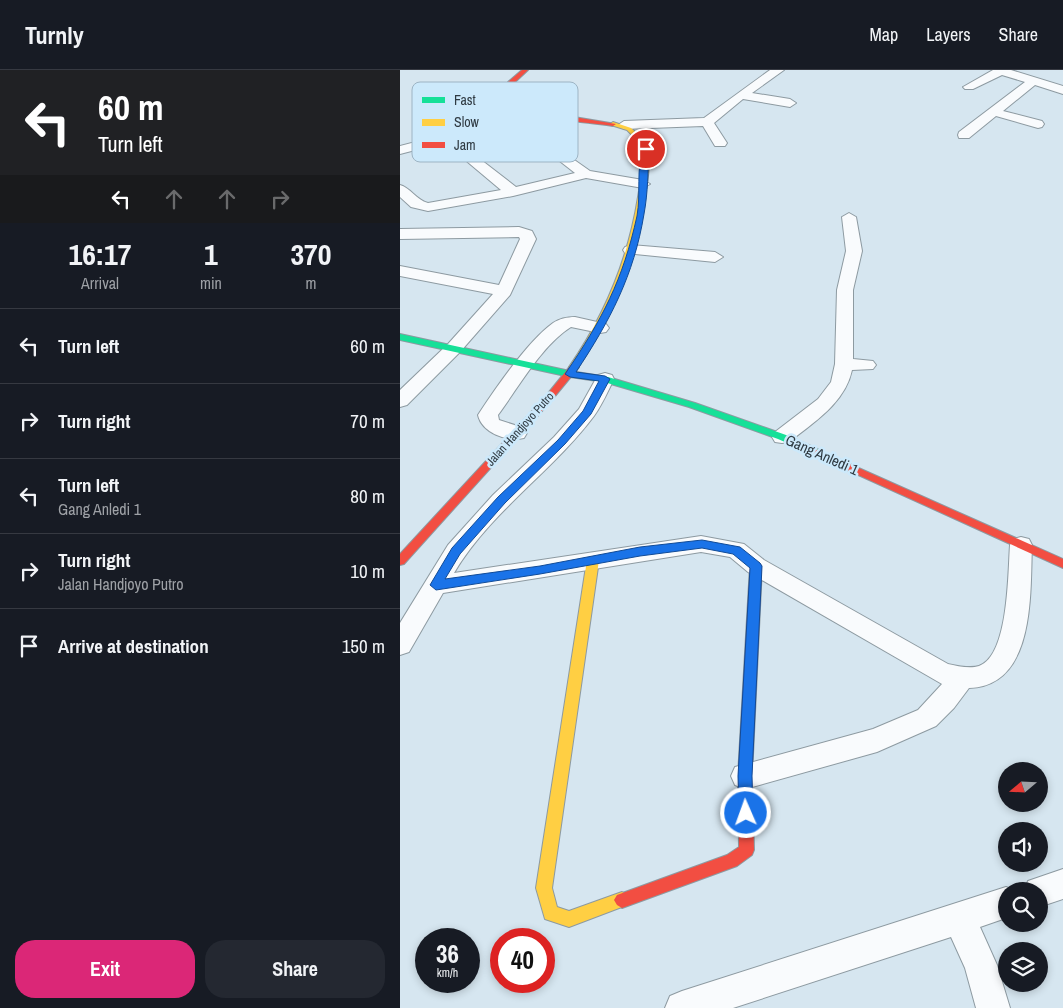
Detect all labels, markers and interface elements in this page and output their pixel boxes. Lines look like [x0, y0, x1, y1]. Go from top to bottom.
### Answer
text: Turnly [25, 19, 84, 51]
text: Map [870, 22, 898, 47]
text: Layers [926, 22, 971, 47]
text: Share [999, 22, 1038, 47]
legend [412, 82, 578, 162]
text: 60 m [98, 84, 163, 131]
icon: left [15, 90, 80, 155]
text: Fast [454, 91, 476, 109]
text: Slow [454, 113, 480, 131]
pin [625, 128, 667, 170]
text: Turn left [98, 129, 163, 159]
icon: arrive [632, 135, 660, 163]
text: Jam [454, 136, 476, 154]
icon: left [107, 185, 135, 213]
icon: ahead [160, 185, 188, 213]
icon: ahead [213, 185, 241, 213]
icon: right [266, 185, 294, 213]
text: 16:17 [69, 234, 131, 274]
text: 1 [204, 234, 218, 274]
text: 370 [290, 234, 331, 274]
text: Arrival [81, 272, 119, 294]
text: min [200, 272, 222, 294]
text: m [305, 272, 316, 294]
icon: left [15, 332, 43, 360]
text: Turn left [58, 333, 119, 359]
text: 60 m [350, 333, 385, 359]
street label: Jalan Handjoyo Putro [483, 389, 557, 469]
icon: right [15, 407, 43, 435]
text: Turn right [58, 408, 130, 434]
text: 70 m [350, 408, 385, 434]
street label: Gang Anledi 1 [782, 429, 862, 480]
text: Turn left [58, 472, 119, 498]
icon: left [15, 482, 43, 510]
text: 80 m [350, 483, 385, 509]
text: Gang Anledi 1 [58, 498, 141, 520]
text: Turn right [58, 547, 130, 573]
icon: right [15, 557, 43, 585]
text: 10 m [350, 558, 385, 584]
text: Jalan Handjoyo Putro [58, 573, 183, 595]
icon: arrive [15, 632, 43, 660]
text: Arrive at destination [58, 633, 209, 659]
text: 150 m [342, 633, 385, 659]
north arrow [998, 762, 1048, 812]
map controls [998, 762, 1048, 992]
position arrow [719, 786, 771, 838]
button: sound [998, 822, 1048, 872]
button: search [998, 882, 1048, 932]
speed limit sign: 40 [490, 928, 555, 993]
text: 36 [436, 937, 459, 971]
button: Exit [15, 940, 195, 998]
button: Share [205, 940, 385, 998]
button: layers [998, 942, 1048, 992]
text: km/h [437, 965, 458, 981]

